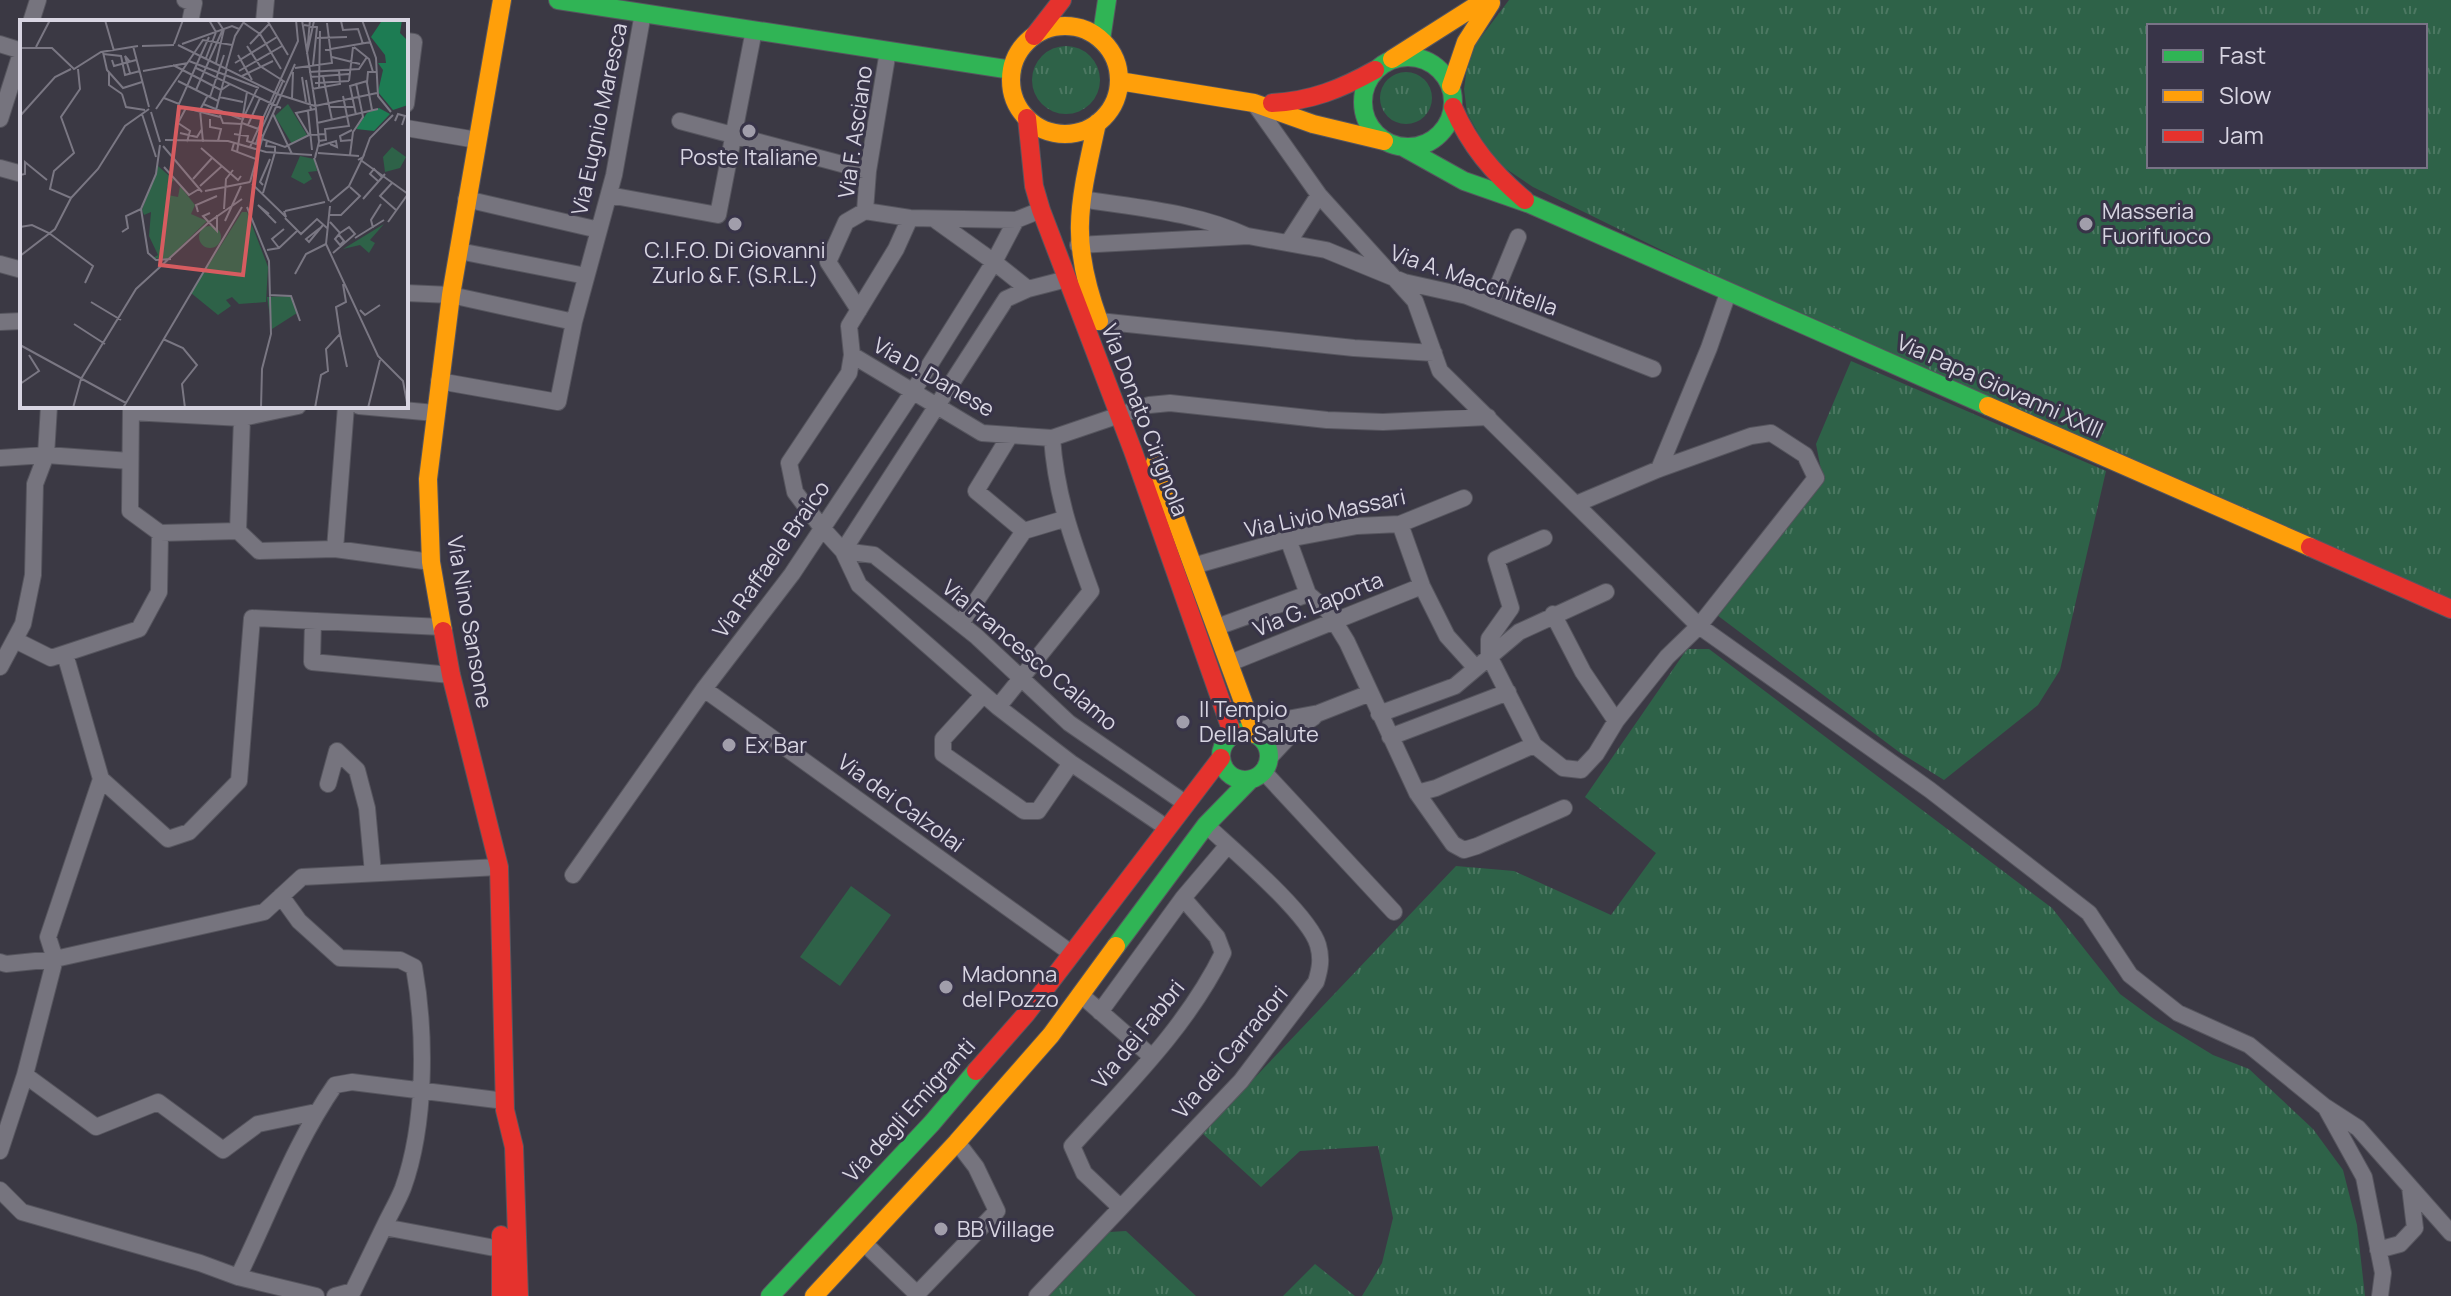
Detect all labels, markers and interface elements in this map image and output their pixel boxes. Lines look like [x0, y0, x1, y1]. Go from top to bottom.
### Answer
inset map [20, 20, 408, 408]
street label: Via Eugnio Maresca [564, 20, 634, 218]
legend [2147, 24, 2427, 168]
text: Fast [2219, 38, 2266, 71]
street label: Via F. Asciano [831, 64, 879, 200]
text: Slow [2219, 78, 2272, 111]
text: Jam [2219, 118, 2264, 151]
marker: Poste Italiane [740, 122, 758, 140]
place label: Poste Italiane [680, 142, 818, 172]
place label: Masseria Fuorifuoco [2102, 196, 2211, 251]
marker: C.I.F.O. Di Giovanni Zurlo & F. (S.R.L.) [726, 215, 744, 233]
marker: Masseria Fuorifuoco [2077, 215, 2095, 233]
place label: C.I.F.O. Di Giovanni Zurlo & F. (S.R.L.) [644, 235, 826, 290]
street label: Via A. Macchitella [1386, 237, 1562, 323]
street label: Via Donato Cirignola [1094, 319, 1196, 521]
street label: Via Papa Giovanni XXIII [1892, 327, 2108, 445]
street label: Via D. Danese [868, 330, 1000, 424]
street label: Via Raffaele Braico [705, 474, 837, 644]
street label: Via Livio Massari [1242, 481, 1408, 545]
street label: Via Nino Sansone [440, 533, 500, 711]
street label: Via G. Laporta [1249, 564, 1387, 644]
street label: Via Francesco Calamo [936, 573, 1124, 737]
place label: Il Tempio Della Salute [1199, 694, 1319, 749]
marker: Il Tempio Della Salute [1174, 713, 1192, 731]
place label: Ex Bar [745, 730, 807, 760]
marker: Ex Bar [720, 736, 738, 754]
street label: Via dei Calzolai [832, 747, 970, 859]
place label: Madonna del Pozzo [962, 959, 1059, 1014]
street label: Via dei Fabbri [1085, 973, 1191, 1095]
marker: Madonna del Pozzo [937, 978, 955, 996]
street label: Via dei Carradori [1166, 979, 1294, 1125]
street label: Via degli Emigranti [836, 1031, 982, 1189]
place label: BB Village [957, 1214, 1055, 1244]
marker: BB Village [932, 1220, 950, 1238]

